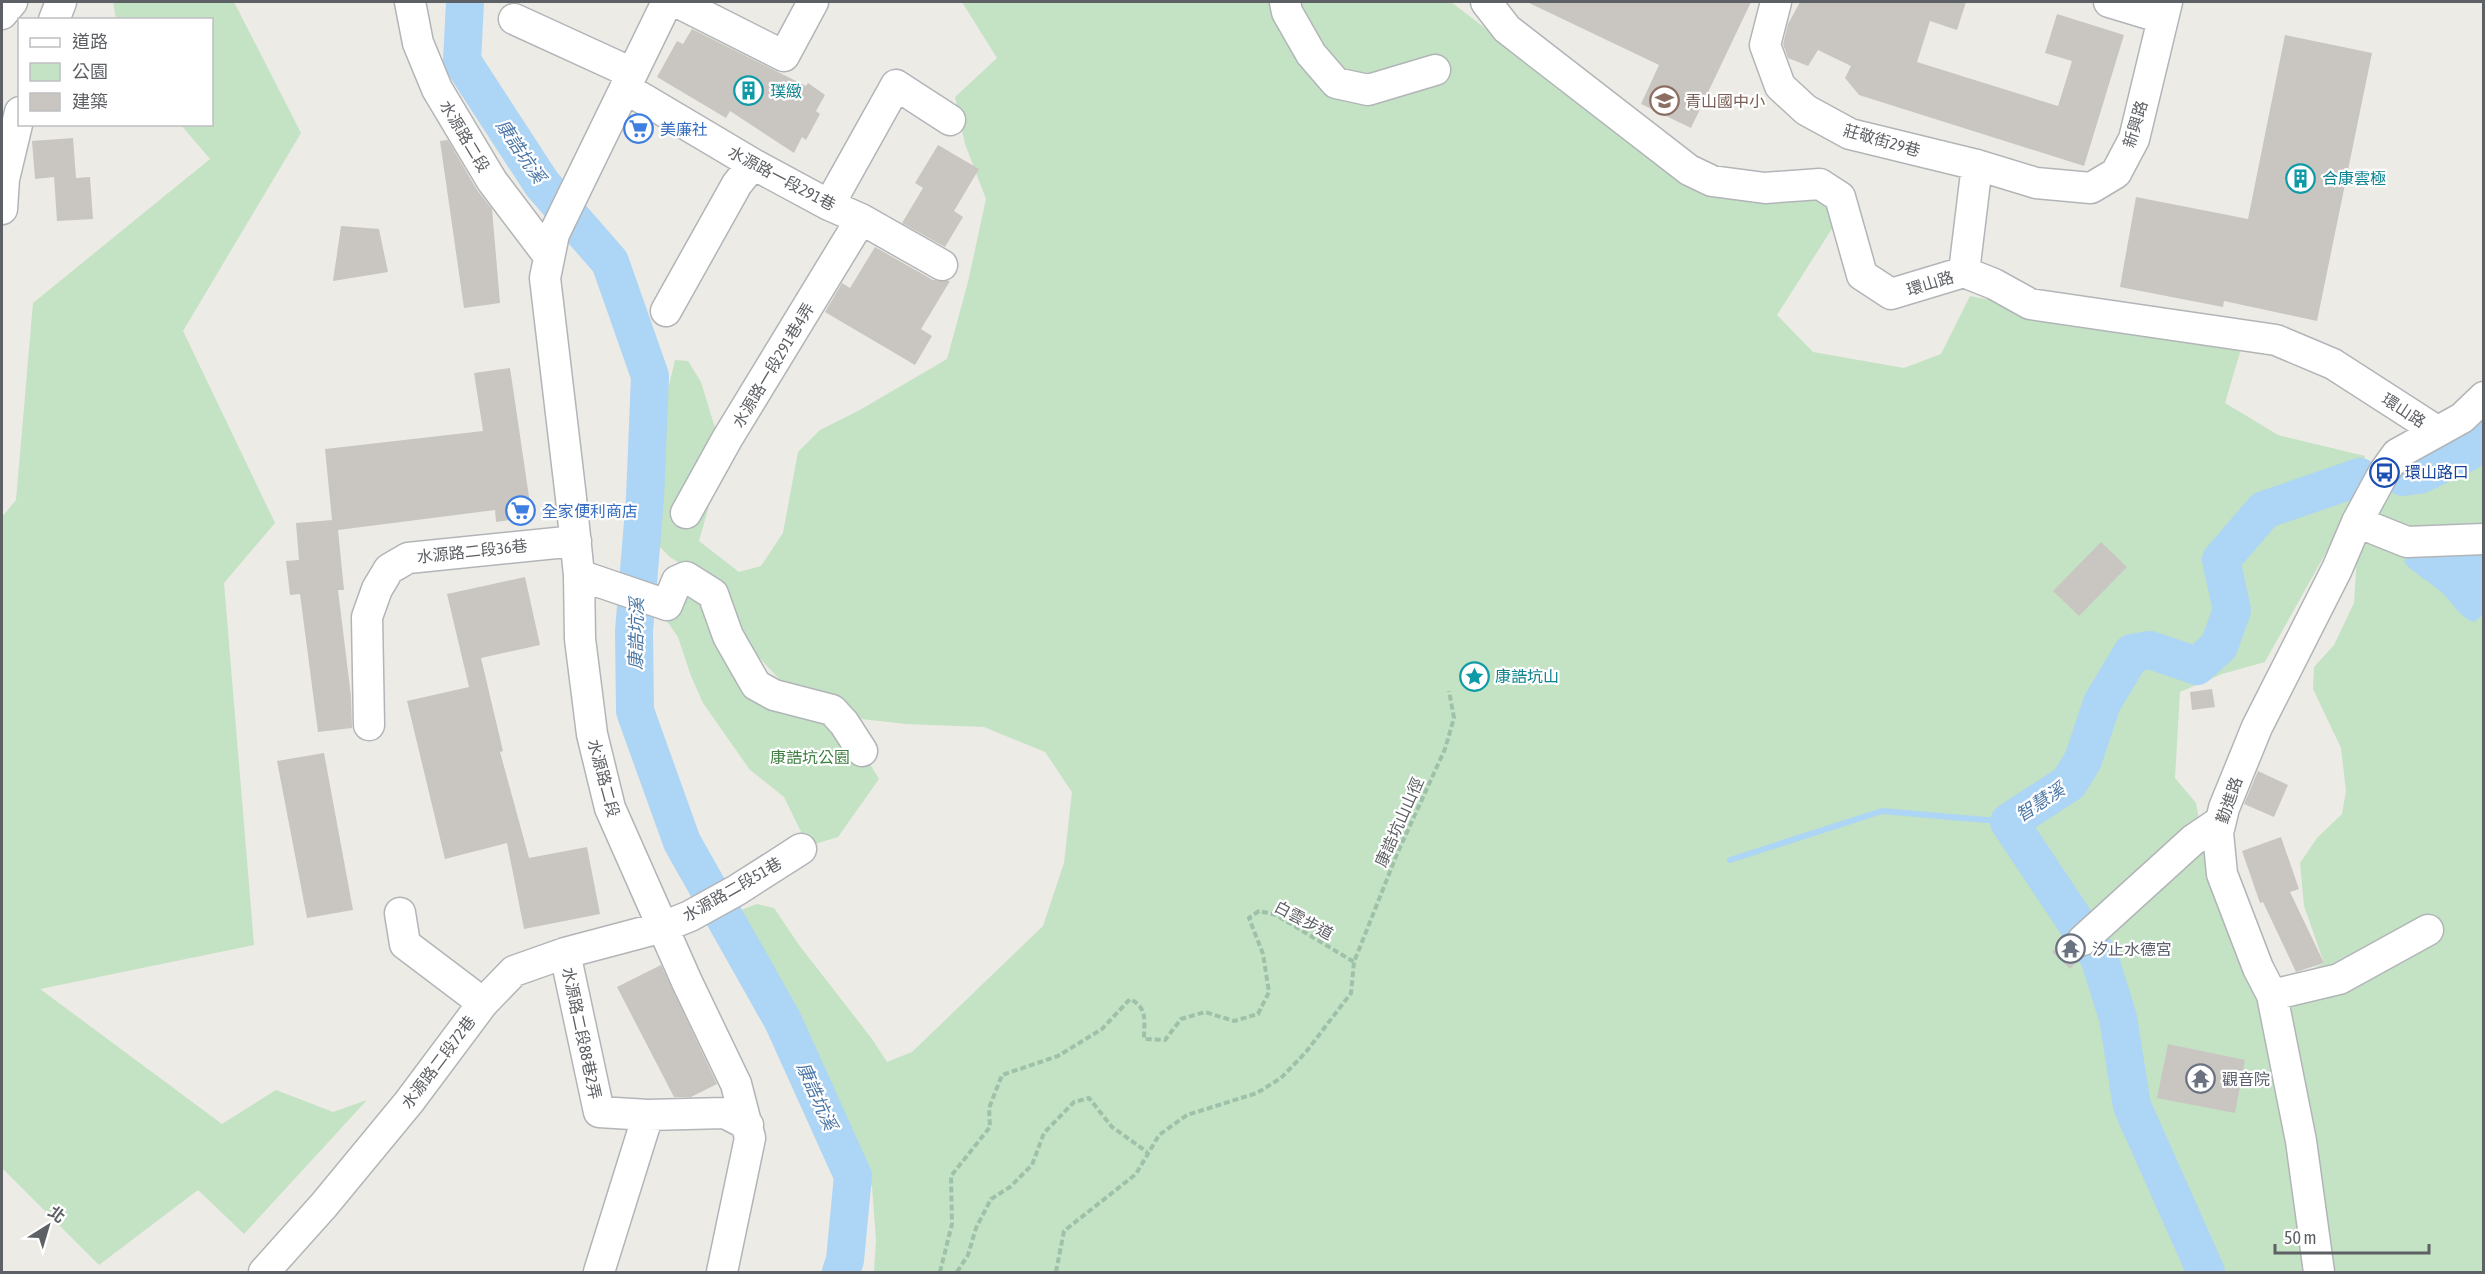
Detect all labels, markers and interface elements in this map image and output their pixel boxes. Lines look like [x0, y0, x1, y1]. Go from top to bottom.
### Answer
legend [18, 18, 213, 126]
text: 道路 [72, 31, 108, 52]
text: 公園 [72, 61, 108, 82]
building icon: 璞緻 [733, 75, 765, 107]
place label: 璞緻 [770, 82, 802, 100]
school or university icon: 青山國中小 [1648, 85, 1680, 117]
text: 建築 [72, 91, 108, 112]
place label: 青山國中小 [1685, 92, 1765, 110]
street label: 水源路二段 [437, 97, 493, 175]
street label: 新興路 [2119, 98, 2151, 150]
supermarket icon: 美廉社 [623, 113, 655, 145]
water label: 康誥坑溪 [492, 115, 552, 189]
place label: 美廉社 [660, 120, 708, 138]
street label: 莊敬街29巷 [1842, 120, 1922, 160]
street label: 水源路一段291巷 [725, 142, 839, 214]
building icon: 合康雲極 [2285, 162, 2317, 194]
place label: 合康雲極 [2322, 169, 2386, 187]
street label: 環山路 [1904, 267, 1956, 299]
street label: 水源路一段291巷4弄 [729, 299, 817, 431]
street label: 環山路 [2379, 389, 2429, 431]
bus stop icon: 環山路口 [2368, 456, 2400, 488]
place label: 環山路口 [2405, 463, 2469, 481]
supermarket icon: 全家便利商店 [505, 495, 537, 527]
place label: 全家便利商店 [542, 502, 638, 520]
street label: 水源路二段36巷 [416, 536, 528, 566]
water label: 康誥坑溪 [625, 595, 647, 670]
place icon: 康誥坑山 [1458, 660, 1490, 692]
place label: 康誥坑山 [1495, 667, 1559, 685]
street label: 水源路二段 [585, 737, 623, 819]
park label: 康誥坑公園 [770, 748, 850, 766]
street label: 康誥坑山山徑 [1371, 774, 1427, 870]
street label: 勤進路 [2213, 774, 2245, 826]
water label: 智慧溪 [2012, 777, 2071, 826]
street label: 水源路二段51巷 [679, 853, 785, 925]
street label: 白雲步道 [1272, 897, 1336, 943]
temple icon: 汐止水德宮 [2055, 933, 2087, 965]
place label: 汐止水德宮 [2092, 940, 2172, 958]
street label: 水源路二段88巷2弄 [559, 965, 605, 1101]
street label: 水源路二段72巷 [397, 1012, 479, 1112]
water label: 康誥坑溪 [793, 1059, 842, 1136]
temple icon: 觀音院 [2185, 1063, 2217, 1095]
place label: 觀音院 [2222, 1070, 2270, 1088]
north arrow [18, 1196, 78, 1256]
text: 北 [45, 1202, 69, 1226]
scale bar [2275, 1217, 2430, 1255]
text: 50 m [2284, 1227, 2316, 1248]

